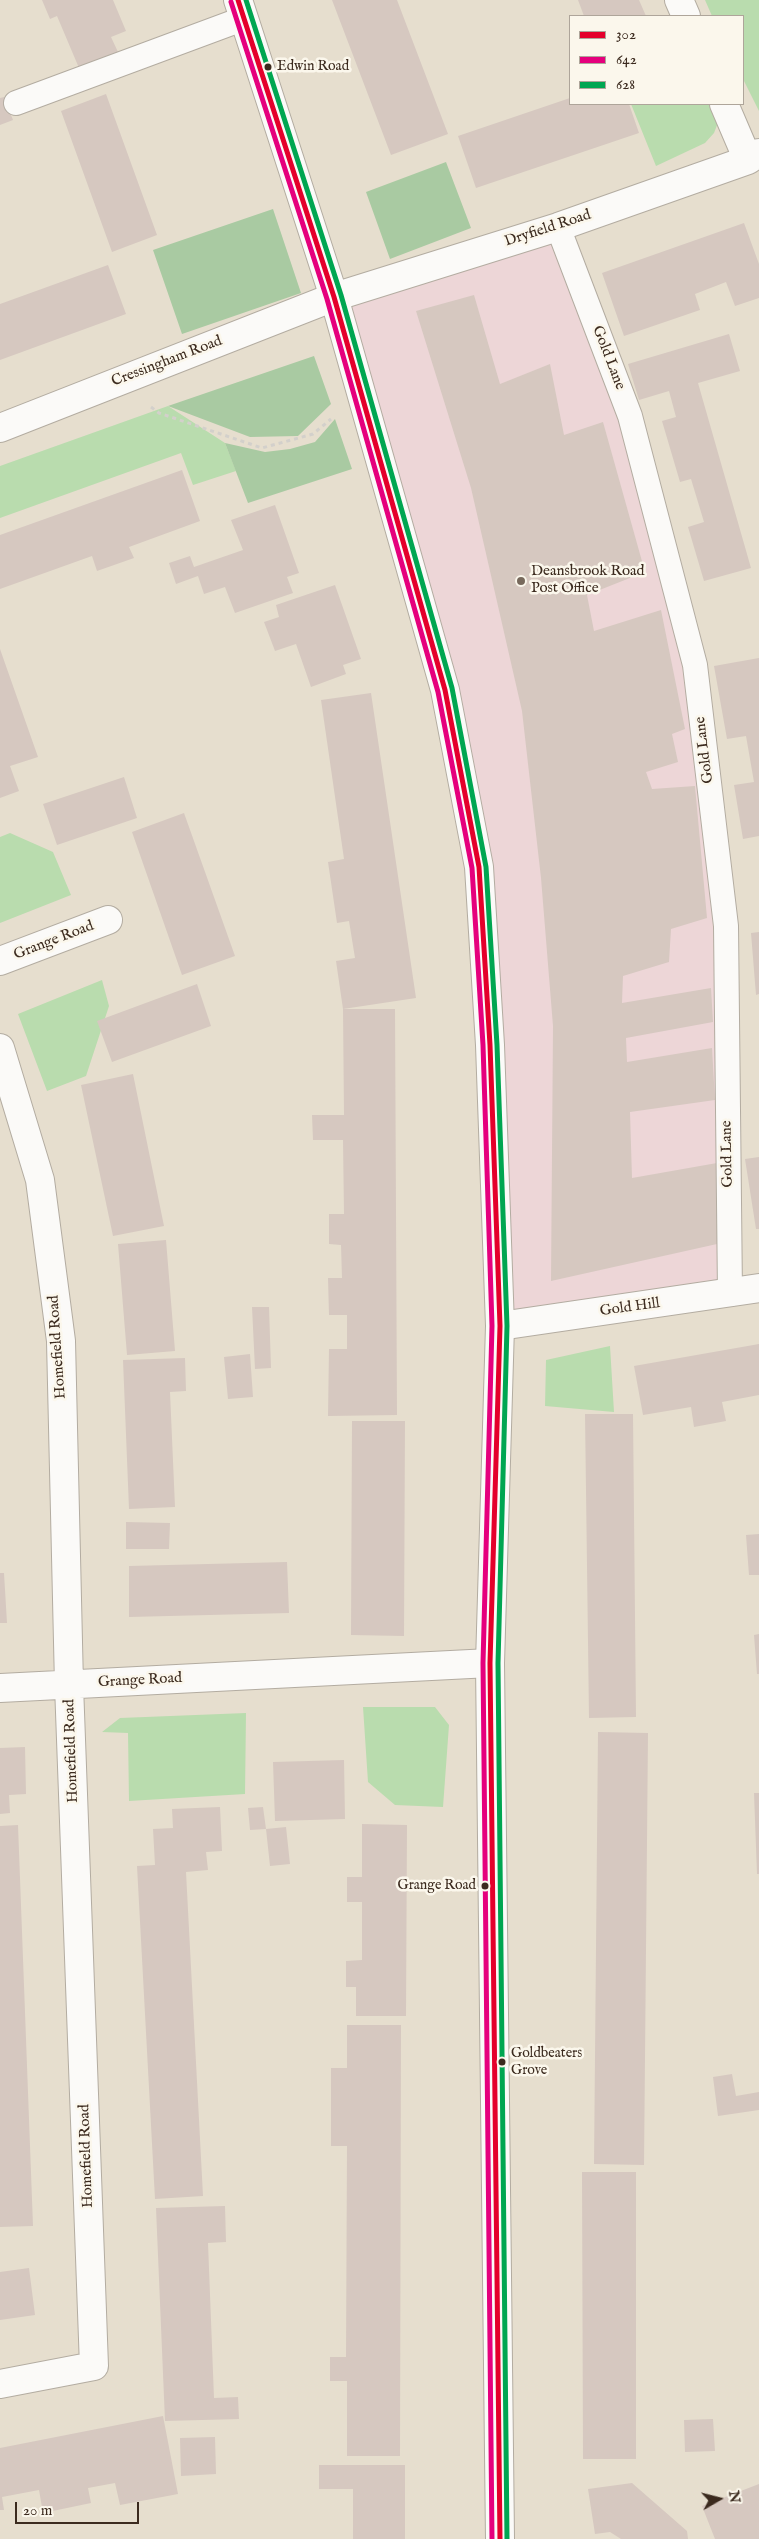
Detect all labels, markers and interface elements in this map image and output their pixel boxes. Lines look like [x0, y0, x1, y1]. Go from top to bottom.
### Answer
legend [569, 15, 744, 105]
text: 302 [616, 25, 636, 44]
text: 642 [616, 50, 637, 69]
place label: Edwin Road [277, 59, 349, 75]
marker: Edwin Road [263, 62, 273, 72]
text: 628 [616, 75, 635, 94]
street label: Dryfield Road [503, 207, 593, 251]
street label: Gold Lane [588, 323, 628, 393]
street label: Cressingham Road [109, 333, 225, 391]
place label: Deansbrook Road Post Office [531, 563, 644, 598]
marker: Deansbrook Road Post Office [515, 575, 527, 587]
street label: Gold Lane [692, 716, 718, 784]
street label: Grange Road [12, 918, 96, 964]
street label: Gold Lane [718, 1120, 738, 1188]
street label: Homefield Road [45, 1295, 71, 1399]
street label: Gold Hill [599, 1295, 661, 1321]
street label: Grange Road [98, 1670, 182, 1692]
street label: Homefield Road [61, 1699, 83, 1803]
place label: Grange Road [398, 1878, 476, 1894]
marker: Grange Road [480, 1881, 490, 1891]
place label: Goldbeaters Grove [511, 2046, 582, 2078]
marker: Goldbeaters Grove [497, 2057, 507, 2067]
street label: Homefield Road [76, 2104, 98, 2208]
north arrow [694, 2474, 744, 2524]
text: N [724, 2490, 744, 2504]
scale bar [18, 2492, 141, 2524]
text: 20 m [23, 2501, 52, 2520]

